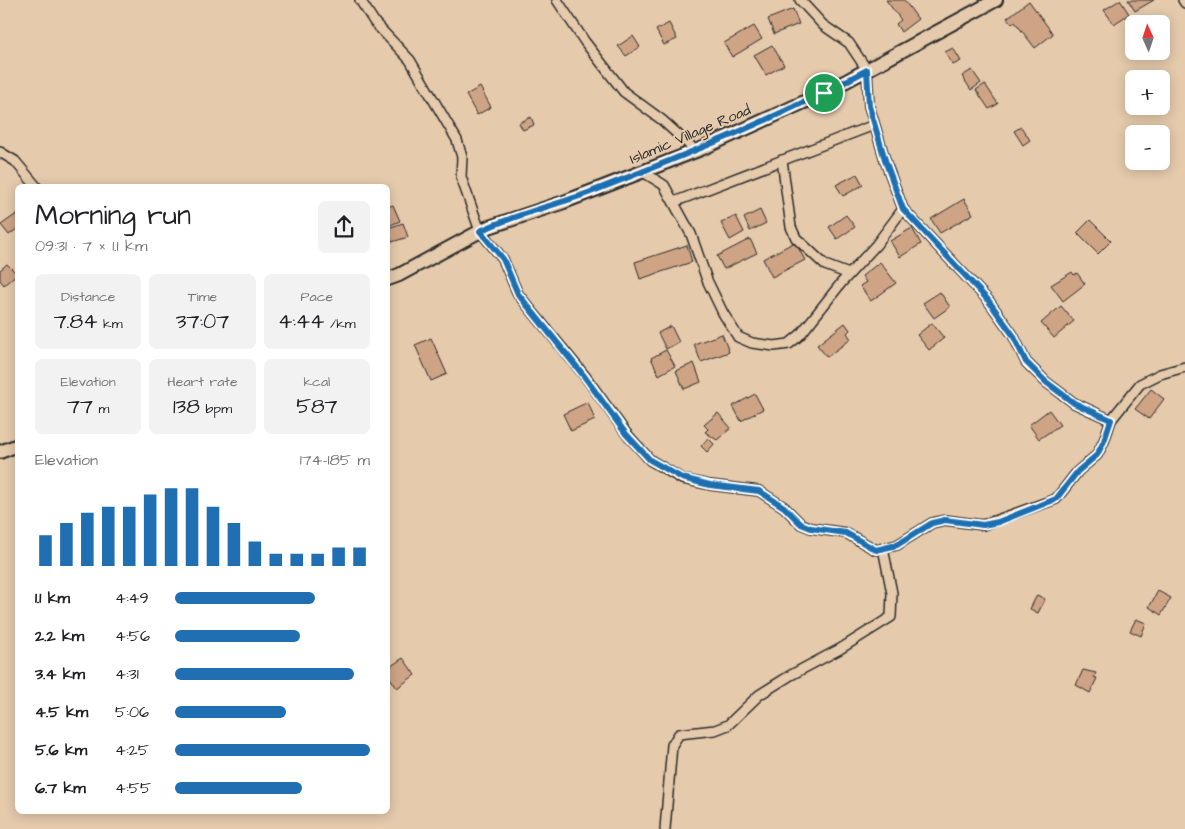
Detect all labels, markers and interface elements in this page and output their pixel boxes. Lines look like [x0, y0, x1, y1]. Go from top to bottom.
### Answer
north arrow [1125, 15, 1170, 60]
map controls [1125, 15, 1170, 170]
button: + [1125, 70, 1170, 115]
pin [803, 72, 845, 114]
icon: arrive [810, 79, 838, 107]
street label: Islamic Village Road [626, 99, 755, 170]
button: − [1125, 125, 1170, 170]
text: Morning run [35, 196, 191, 235]
button: share [318, 201, 370, 253]
text: 09:31 · 7 × 1.1 km [35, 235, 147, 257]
text: Distance [61, 287, 115, 307]
text: Time [188, 287, 217, 307]
text: Pace [301, 287, 333, 307]
text: 7.84 [54, 307, 98, 336]
text: 37:07 [176, 307, 229, 336]
text: 4:44 [278, 307, 324, 336]
text: km [98, 314, 123, 334]
text: /km [324, 314, 356, 334]
text: Elevation [61, 372, 116, 392]
text: Heart rate [167, 372, 238, 392]
text: kcal [303, 372, 330, 392]
text: 77 [67, 392, 93, 421]
text: 138 [173, 392, 200, 421]
text: 587 [296, 392, 338, 421]
text: m [93, 399, 109, 419]
text: bpm [200, 399, 232, 419]
text: Elevation [35, 449, 98, 471]
text: 174–185 m [300, 449, 370, 471]
text: 1.1 km [35, 587, 70, 609]
text: 4:49 [115, 587, 149, 609]
text: 2.2 km [35, 625, 84, 647]
text: 4:56 [115, 625, 150, 647]
text: 3.4 km [35, 663, 85, 685]
text: 4:31 [115, 663, 139, 685]
text: 4.5 km [35, 701, 88, 723]
text: 5:06 [115, 701, 149, 723]
text: 5.6 km [35, 739, 87, 761]
text: 4:25 [115, 739, 149, 761]
text: 6.7 km [35, 777, 86, 799]
text: 4:55 [115, 777, 151, 799]

